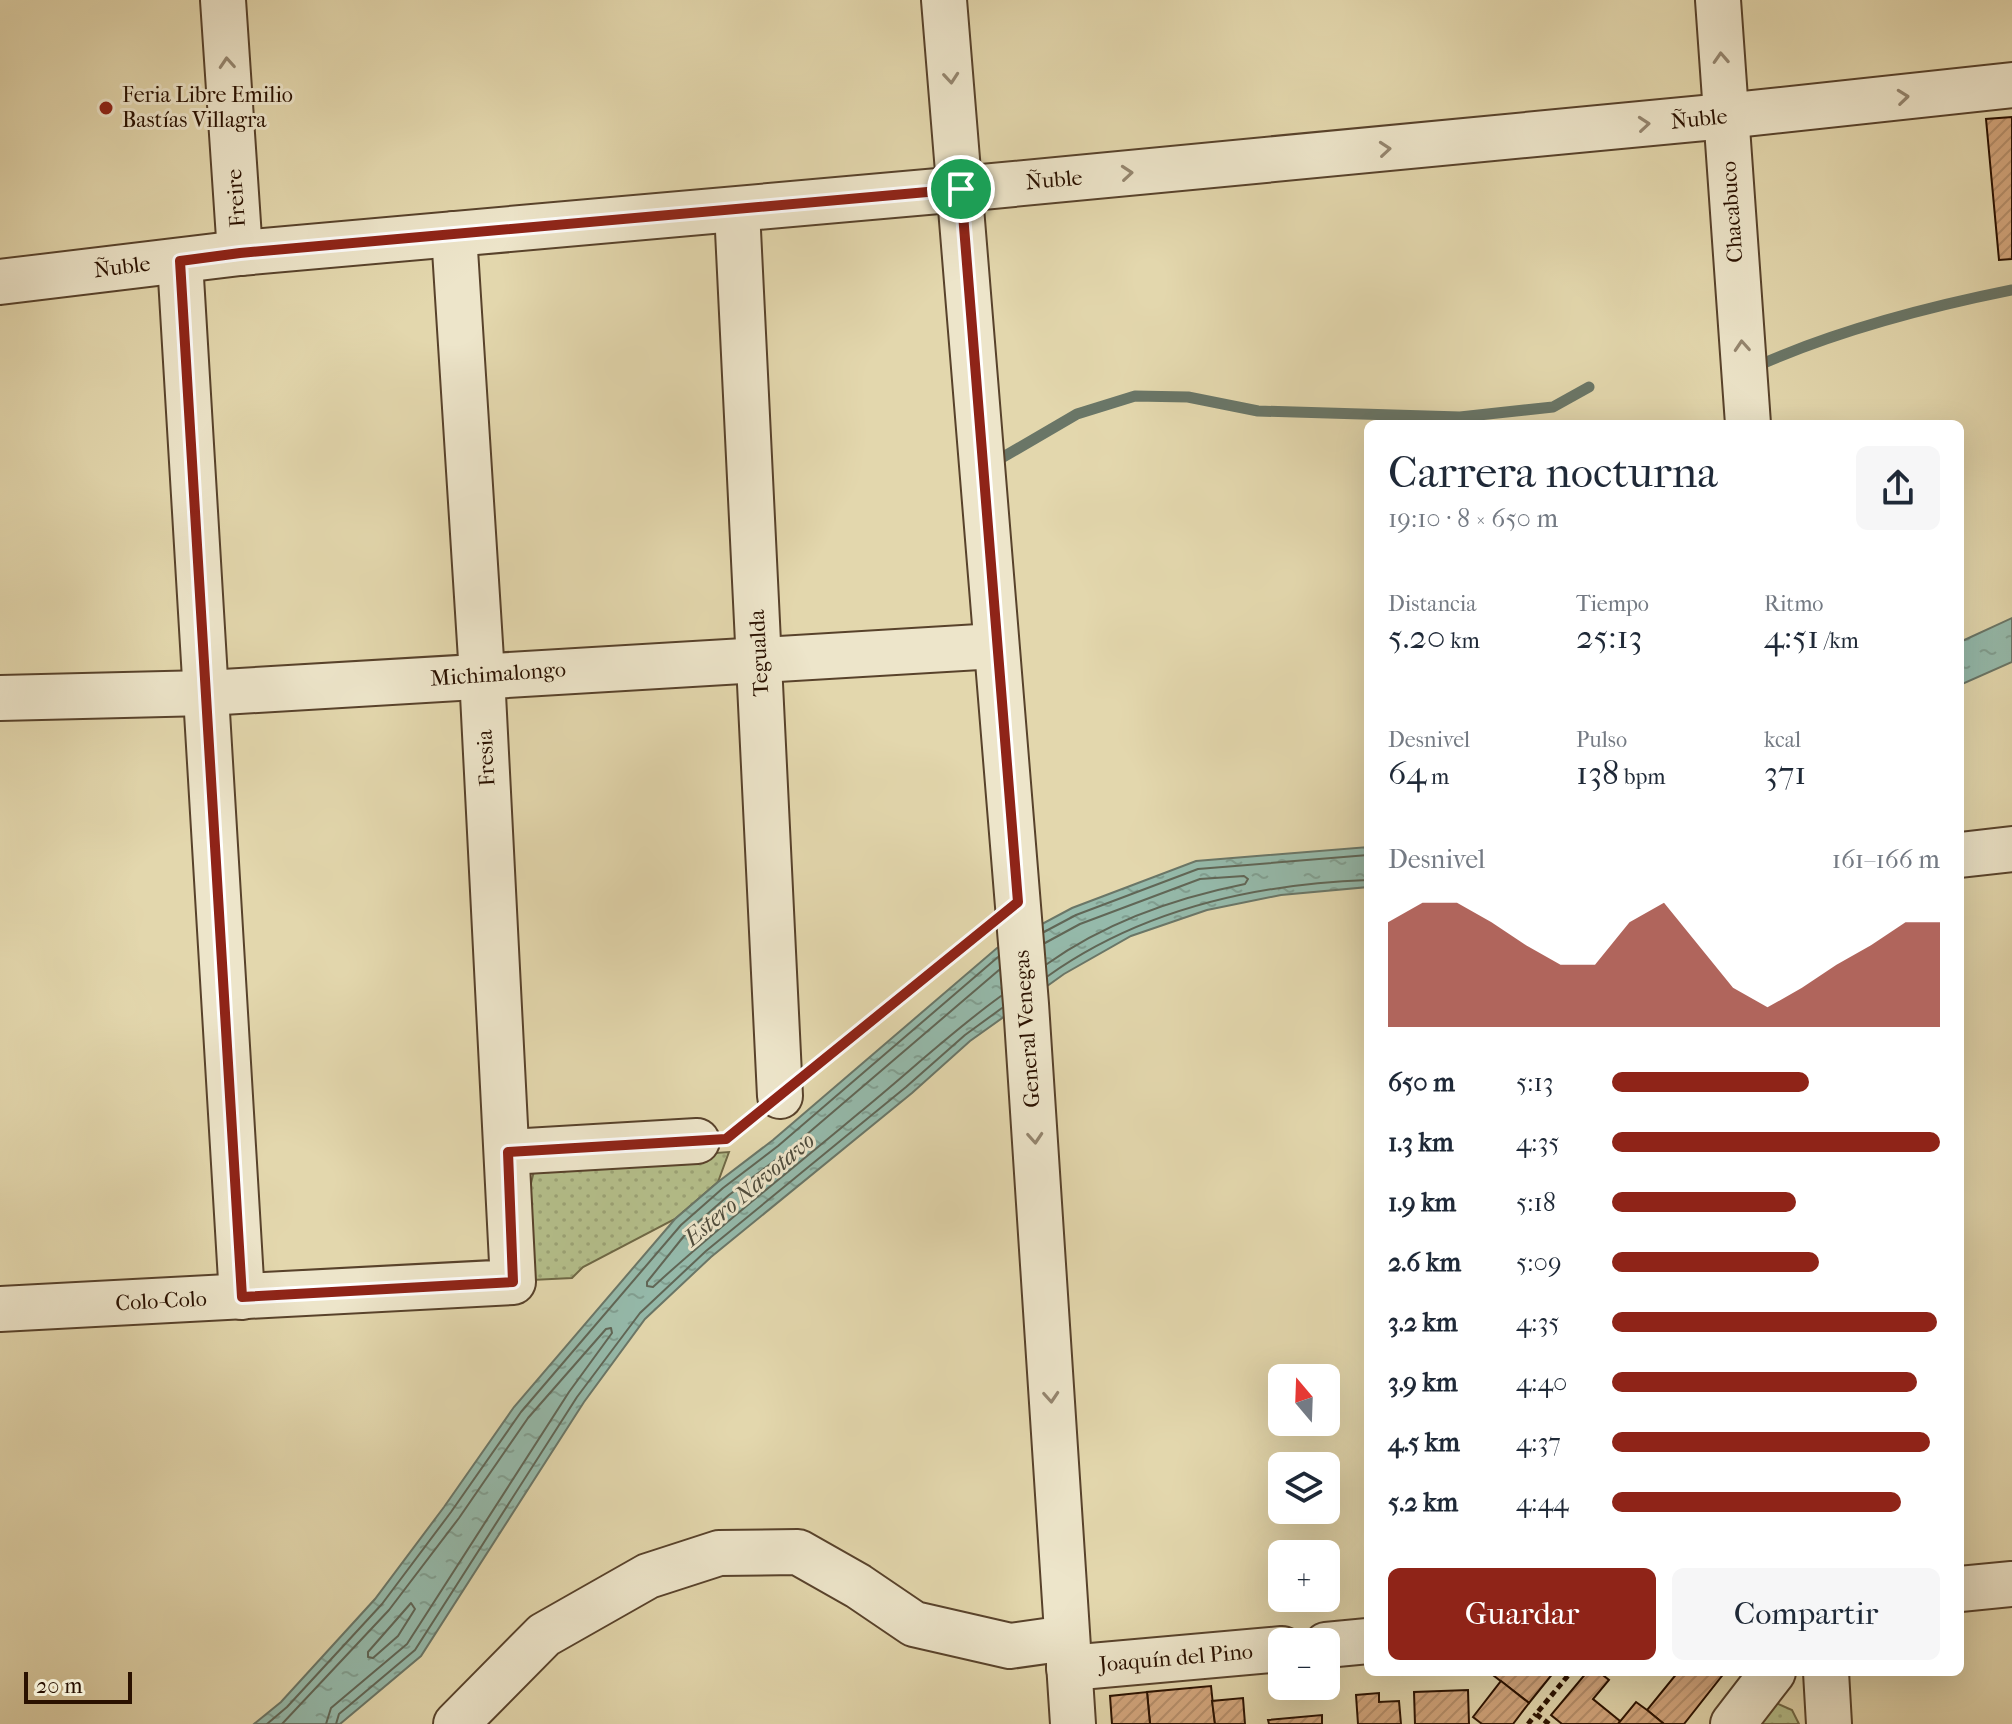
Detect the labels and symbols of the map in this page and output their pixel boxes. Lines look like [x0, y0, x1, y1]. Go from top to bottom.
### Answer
one-way arrow [1713, 51, 1730, 64]
one-way arrow [219, 56, 236, 69]
one-way arrow [942, 72, 959, 85]
place label: Feria Libre Emilio Bastías Villagra [122, 82, 293, 133]
one-way arrow [1896, 89, 1910, 106]
marker: Feria Libre Emilio Bastías Villagra [97, 99, 115, 117]
street label: Ñuble [1669, 102, 1729, 135]
one-way arrow [1638, 116, 1651, 133]
one-way arrow [1379, 140, 1392, 157]
pin [927, 155, 995, 223]
street label: Chacabuco [1715, 160, 1749, 264]
street label: Ñuble [1025, 164, 1084, 195]
one-way arrow [1120, 165, 1133, 182]
street label: Freire [221, 168, 251, 228]
street label: Ñuble [92, 250, 152, 283]
one-way arrow [1734, 339, 1751, 352]
street label: Tegualda [744, 608, 774, 697]
street label: Michimalongo [429, 656, 567, 692]
street label: Fresia [471, 728, 500, 787]
street label: General Venegas [1009, 949, 1045, 1109]
water label: Estero Navotavo [676, 1126, 820, 1253]
one-way arrow [1026, 1132, 1043, 1145]
street label: Colo-Colo [115, 1286, 207, 1316]
north arrow [1268, 1364, 1340, 1436]
one-way arrow [1043, 1392, 1060, 1404]
street label: Joaquín del Pino [1096, 1638, 1254, 1678]
scale bar [24, 1668, 132, 1704]

